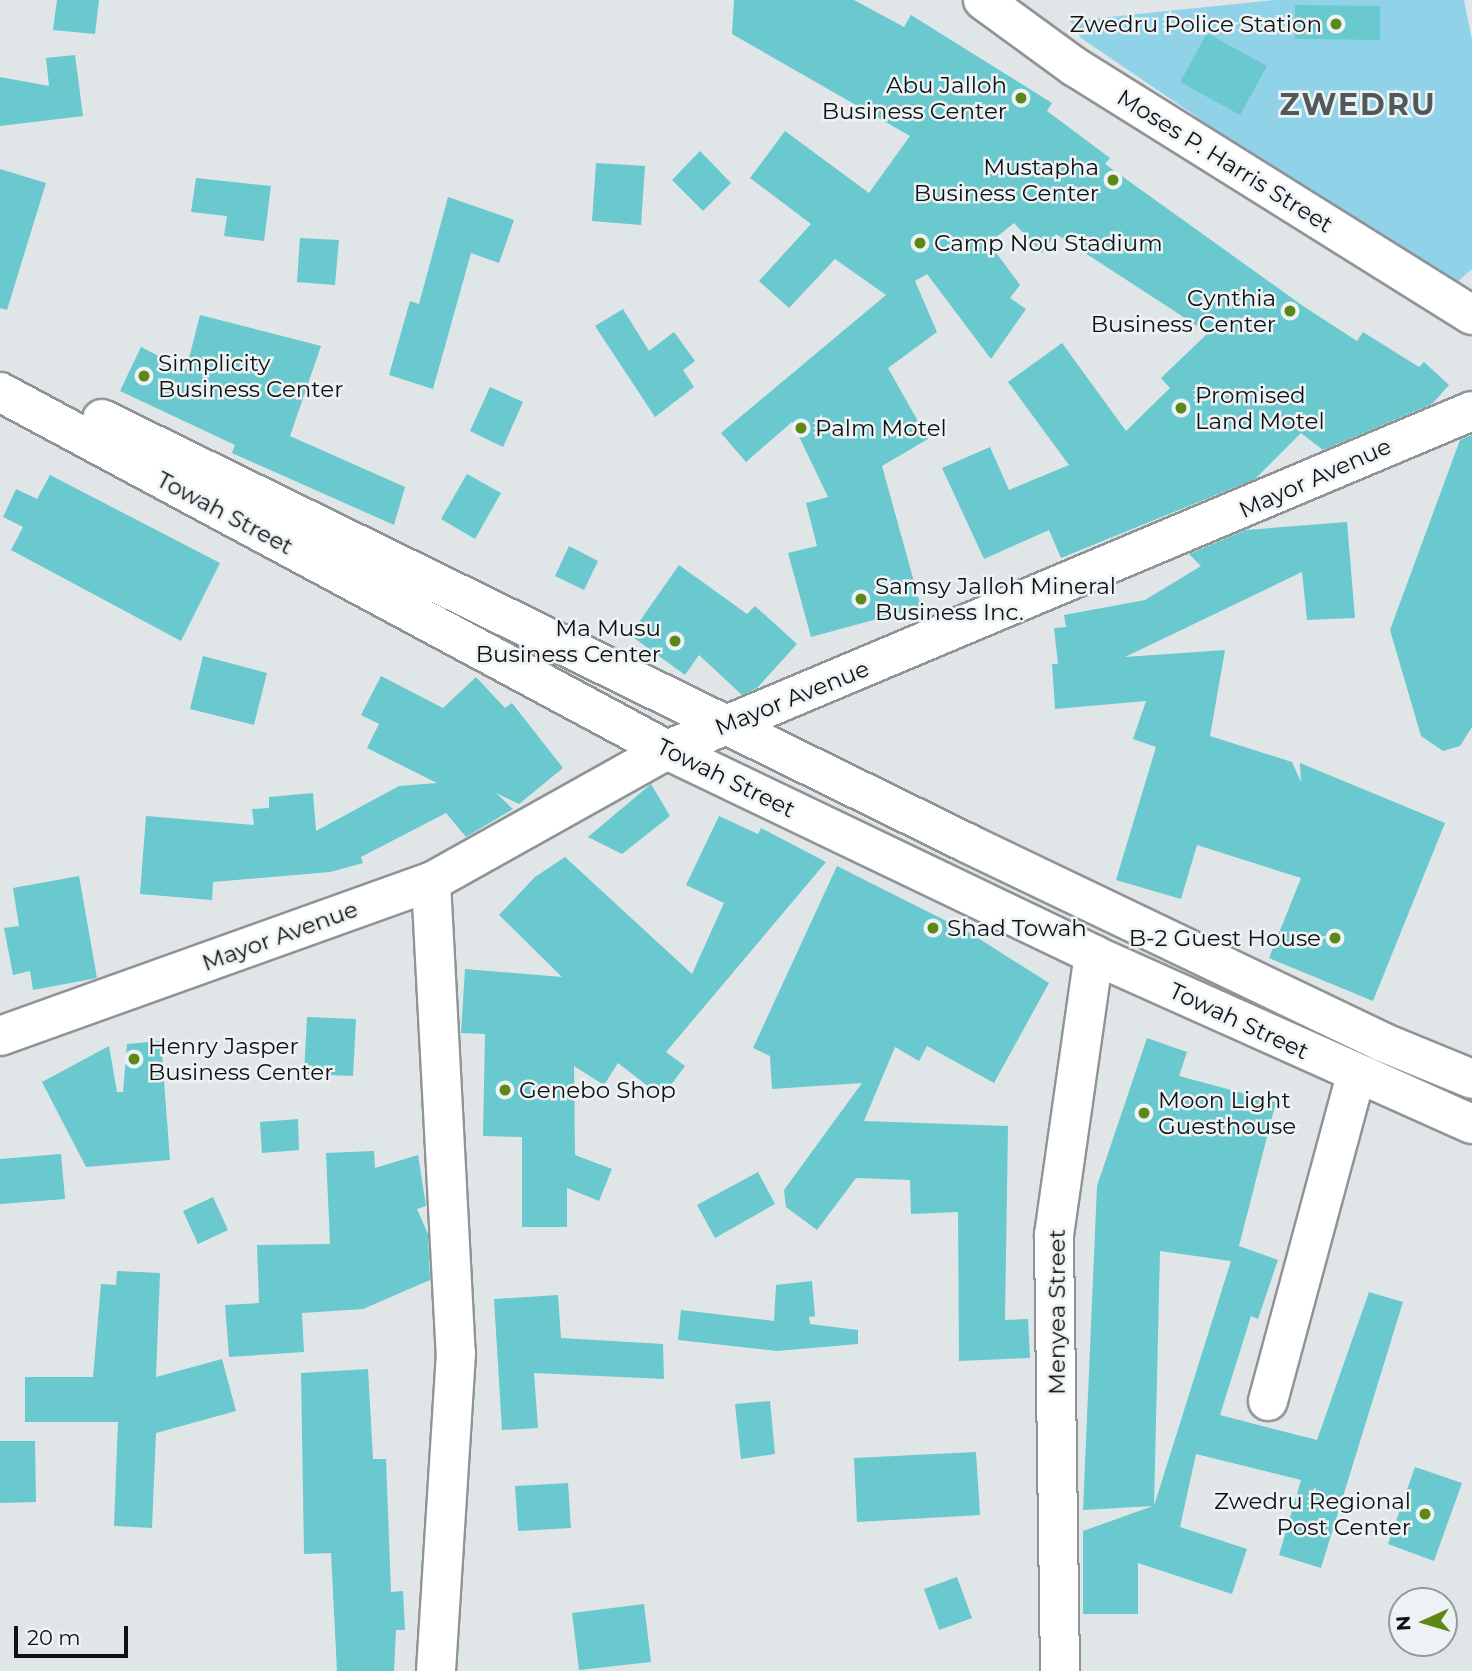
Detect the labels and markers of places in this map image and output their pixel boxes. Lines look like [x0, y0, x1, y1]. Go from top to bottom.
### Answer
place label: Zwedru Police Station [1070, 10, 1322, 38]
marker: Zwedru Police Station [1328, 16, 1344, 32]
place label: Abu Jalloh Business Center [822, 71, 1007, 125]
marker: Abu Jalloh Business Center [1013, 90, 1029, 106]
place label: Mustapha Business Center [914, 153, 1099, 207]
marker: Mustapha Business Center [1105, 172, 1121, 188]
place label: Camp Nou Stadium [934, 229, 1163, 257]
marker: Camp Nou Stadium [912, 235, 928, 251]
place label: Cynthia Business Center [1091, 284, 1276, 338]
marker: Cynthia Business Center [1282, 303, 1298, 319]
place label: Simplicity Business Center [158, 349, 343, 403]
marker: Simplicity Business Center [136, 368, 152, 384]
place label: Promised Land Motel [1195, 381, 1325, 435]
marker: Promised Land Motel [1173, 400, 1189, 416]
place label: Palm Motel [815, 414, 947, 442]
marker: Palm Motel [793, 420, 809, 436]
place label: Samsy Jalloh Mineral Business Inc. [875, 572, 1116, 626]
marker: Samsy Jalloh Mineral Business Inc. [853, 591, 869, 607]
place label: Ma Musu Business Center [476, 614, 661, 668]
marker: Ma Musu Business Center [667, 633, 683, 649]
place label: Shad Towah [947, 914, 1087, 942]
marker: Shad Towah [925, 920, 941, 936]
place label: B-2 Guest House [1129, 924, 1321, 952]
marker: B-2 Guest House [1327, 930, 1343, 946]
place label: Henry Jasper Business Center [148, 1032, 333, 1086]
marker: Henry Jasper Business Center [126, 1051, 142, 1067]
place label: Genebo Shop [519, 1076, 676, 1104]
marker: Genebo Shop [497, 1082, 513, 1098]
place label: Moon Light Guesthouse [1158, 1086, 1296, 1140]
marker: Moon Light Guesthouse [1136, 1105, 1152, 1121]
place label: Zwedru Regional Post Center [1214, 1487, 1411, 1541]
marker: Zwedru Regional Post Center [1417, 1506, 1433, 1522]

